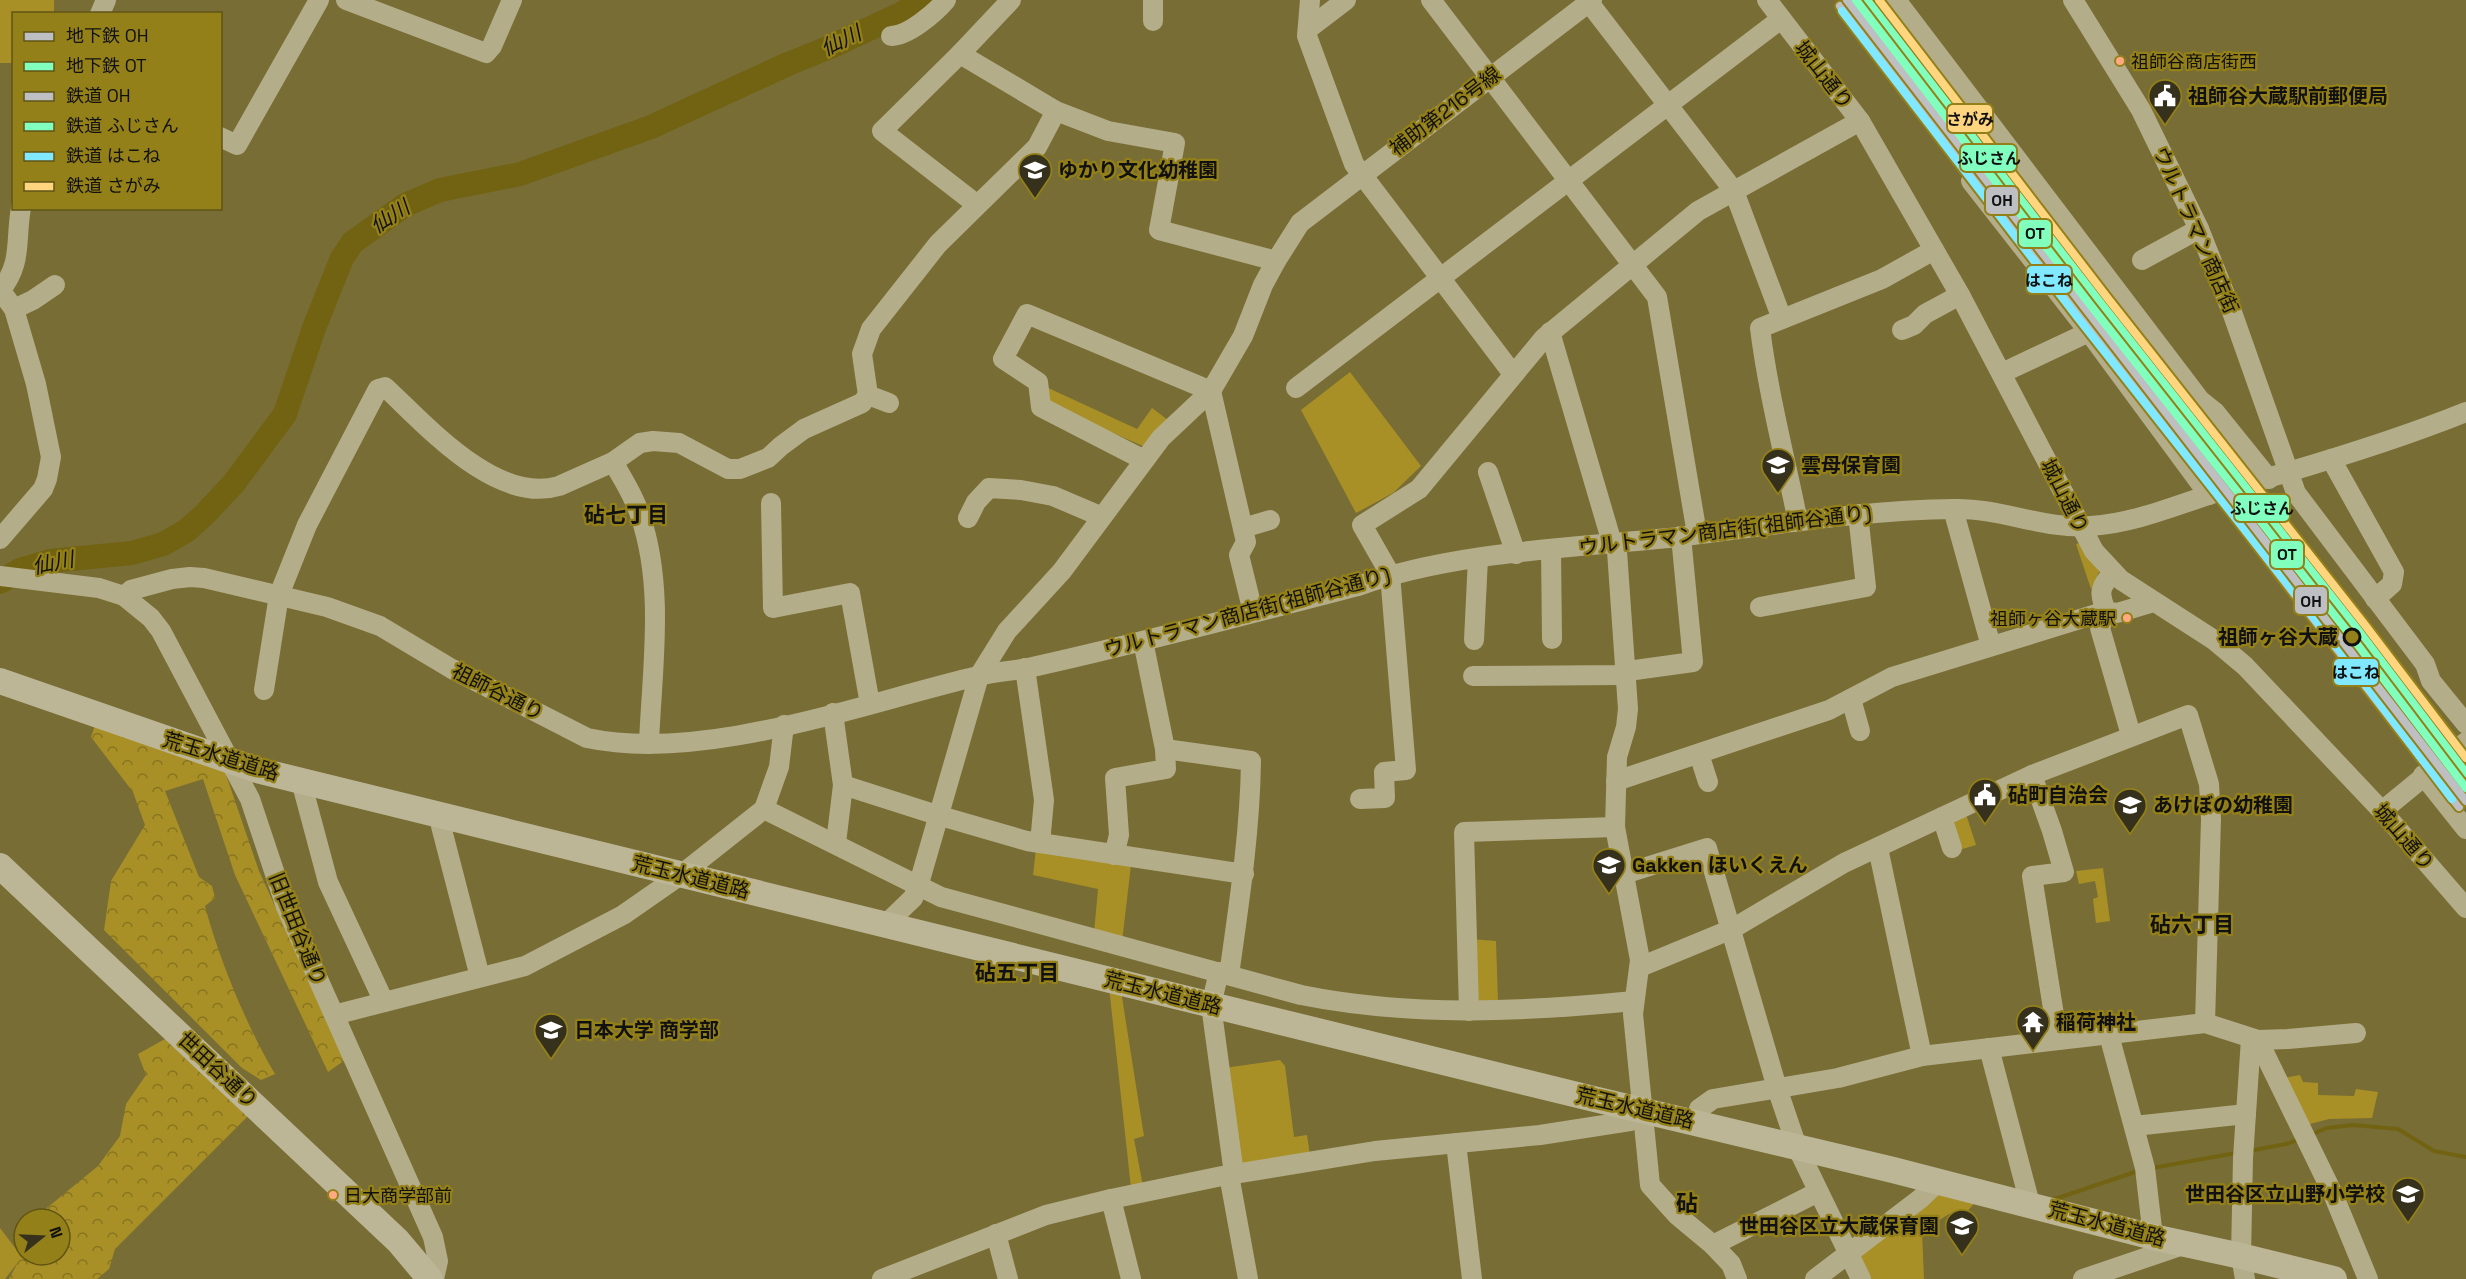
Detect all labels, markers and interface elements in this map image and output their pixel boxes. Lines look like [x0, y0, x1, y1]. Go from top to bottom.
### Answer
legend [12, 12, 222, 210]
water label: 仙川 [816, 18, 867, 62]
text: 地下鉄 OH [66, 24, 148, 47]
street label: 城山通り [1789, 35, 1859, 115]
place label: 祖師谷商店街西 [2131, 50, 2257, 73]
text: 地下鉄 OT [66, 54, 147, 77]
marker: 祖師谷商店街西 [2114, 55, 2126, 67]
street label: 補助第216号線 [1384, 61, 1506, 161]
public building icon: 祖師谷大蔵駅前郵便局 [2147, 78, 2183, 125]
place label: 祖師谷大蔵駅前郵便局 [2188, 83, 2388, 109]
text: 鉄道 OH [66, 84, 130, 107]
line badge: さがみ [1947, 104, 1993, 133]
text: さがみ [1946, 109, 1994, 130]
text: 鉄道 ふじさん [66, 114, 179, 137]
street label: ウルトラマン商店街 [2148, 142, 2244, 318]
text: 鉄道 はこね [66, 144, 161, 167]
line badge: ふじさん [1960, 144, 2017, 172]
text: ふじさん [1957, 148, 2021, 169]
school or university icon: ゆかり文化幼稚園 [1017, 152, 1053, 199]
place label: ゆかり文化幼稚園 [1058, 157, 1218, 183]
text: 鉄道 さがみ [66, 174, 161, 197]
line badge: OH [1985, 186, 2019, 215]
text: OH [1991, 190, 2013, 211]
water label: 仙川 [365, 193, 416, 239]
line badge: OT [2018, 219, 2052, 248]
text: OT [2025, 223, 2045, 244]
line badge: はこね [2026, 265, 2072, 294]
text: はこね [2025, 270, 2073, 291]
school or university icon: 雲母保育園 [1760, 447, 1796, 494]
place label: 雲母保育園 [1801, 452, 1901, 478]
street label: 城山通り [2035, 454, 2095, 538]
line badge: ふじさん [2234, 494, 2290, 522]
text: ふじさん [2230, 498, 2294, 519]
street label: ウルトラマン商店街(祖師谷通り) [1577, 499, 1873, 561]
district label: 砧七丁目 [584, 501, 668, 528]
line badge: OT [2270, 540, 2304, 569]
text: OT [2277, 544, 2297, 565]
water label: 仙川 [30, 545, 78, 580]
street label: ウルトラマン商店街(祖師谷通り) [1101, 561, 1393, 663]
line badge: OH [2294, 586, 2328, 615]
text: OH [2300, 591, 2322, 612]
place label: 祖師ヶ谷大蔵駅 [1990, 607, 2116, 630]
marker: 祖師ヶ谷大蔵駅 [2121, 612, 2133, 624]
place label: 祖師ヶ谷大蔵 [2218, 624, 2338, 650]
marker: 祖師ヶ谷大蔵 [2343, 628, 2361, 646]
street label: 祖師谷通り [448, 658, 548, 726]
line badge: はこね [2333, 658, 2379, 686]
text: はこね [2332, 662, 2380, 683]
street label: 荒玉水道道路 [160, 726, 282, 786]
public building icon: 砧町自治会 [1967, 777, 2003, 824]
place label: 砧町自治会 [2008, 782, 2108, 808]
school or university icon: あけぼの幼稚園 [2112, 787, 2148, 834]
place label: あけぼの幼稚園 [2153, 792, 2293, 818]
street label: 城山通り [2368, 798, 2440, 876]
school or university icon: Gakken ほいくえん [1591, 847, 1627, 894]
street label: 荒玉水道道路 [630, 850, 752, 904]
place label: Gakken ほいくえん [1632, 852, 1808, 878]
street label: 旧世田谷通り [263, 868, 333, 990]
district label: 砧六丁目 [2150, 911, 2234, 938]
district label: 砧五丁目 [975, 959, 1059, 986]
street label: 荒玉水道道路 [1102, 966, 1224, 1020]
temple icon: 稲荷神社 [2015, 1004, 2051, 1051]
place label: 稲荷神社 [2056, 1009, 2136, 1035]
school or university icon: 日本大学 商学部 [533, 1012, 569, 1059]
place label: 日本大学 商学部 [574, 1017, 719, 1043]
street label: 世田谷通り [173, 1026, 263, 1114]
street label: 荒玉水道道路 [1574, 1082, 1696, 1134]
school or university icon: 世田谷区立山野小学校 [2390, 1176, 2426, 1223]
place label: 世田谷区立山野小学校 [2185, 1181, 2385, 1207]
place label: 日大商学部前 [344, 1184, 452, 1207]
marker: 日大商学部前 [327, 1189, 339, 1201]
district label: 砧 [1676, 1189, 1698, 1217]
street label: 荒玉水道道路 [2046, 1196, 2168, 1252]
north arrow [12, 1207, 72, 1267]
school or university icon: 世田谷区立大蔵保育園 [1944, 1208, 1980, 1255]
place label: 世田谷区立大蔵保育園 [1739, 1213, 1939, 1239]
text: N [44, 1224, 67, 1241]

